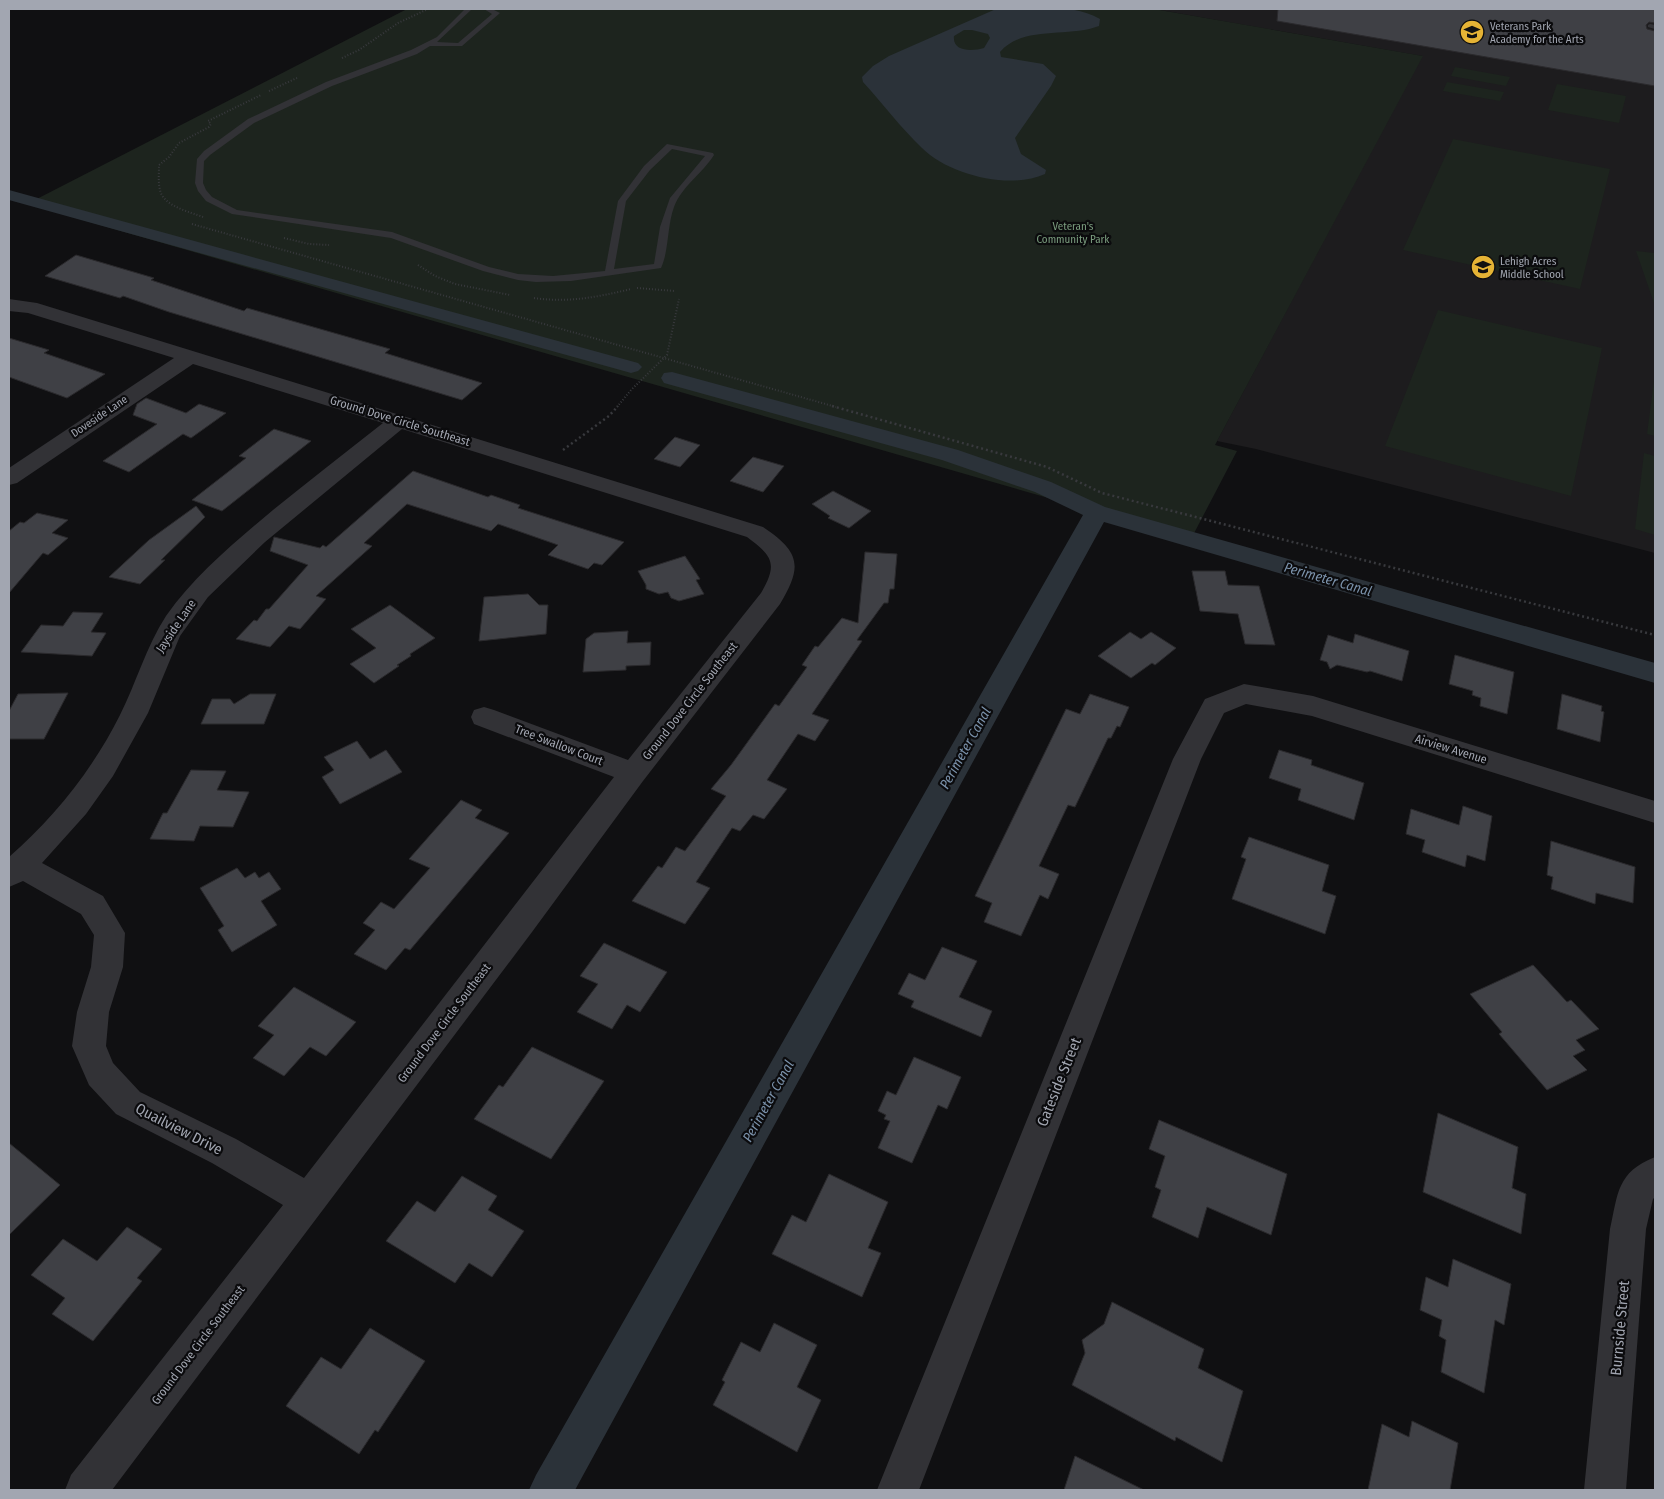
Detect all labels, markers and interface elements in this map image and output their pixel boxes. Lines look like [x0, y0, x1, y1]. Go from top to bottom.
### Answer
school or university icon: Veterans Park Academy for the Arts [1459, 19, 1485, 45]
place label: Veterans Park Academy for the Arts [1490, 20, 1584, 46]
park label: Veteran's Community Park [1037, 220, 1110, 246]
school or university icon: Lehigh Acres Middle School [1470, 254, 1496, 280]
place label: Lehigh Acres Middle School [1500, 255, 1564, 281]
street label: Doveside Lane [69, 393, 130, 440]
street label: Ground Dove Circle Southeast [328, 393, 472, 449]
water label: Perimeter Canal [1282, 559, 1374, 600]
street label: Jayside Lane [153, 597, 199, 655]
street label: Ground Dove Circle Southeast [640, 639, 740, 763]
water label: Perimeter Canal [936, 704, 995, 792]
street label: Tree Swallow Court [513, 722, 605, 768]
street label: Airview Avenue [1413, 731, 1489, 767]
street label: Ground Dove Circle Southeast [395, 961, 493, 1085]
street label: Gateside Street [1033, 1035, 1085, 1129]
water label: Perimeter Canal [739, 1057, 798, 1145]
street label: Quailview Drive [133, 1099, 225, 1159]
street label: Burnside Street [1607, 1280, 1633, 1376]
street label: Ground Dove Circle Southeast [149, 1283, 247, 1407]

